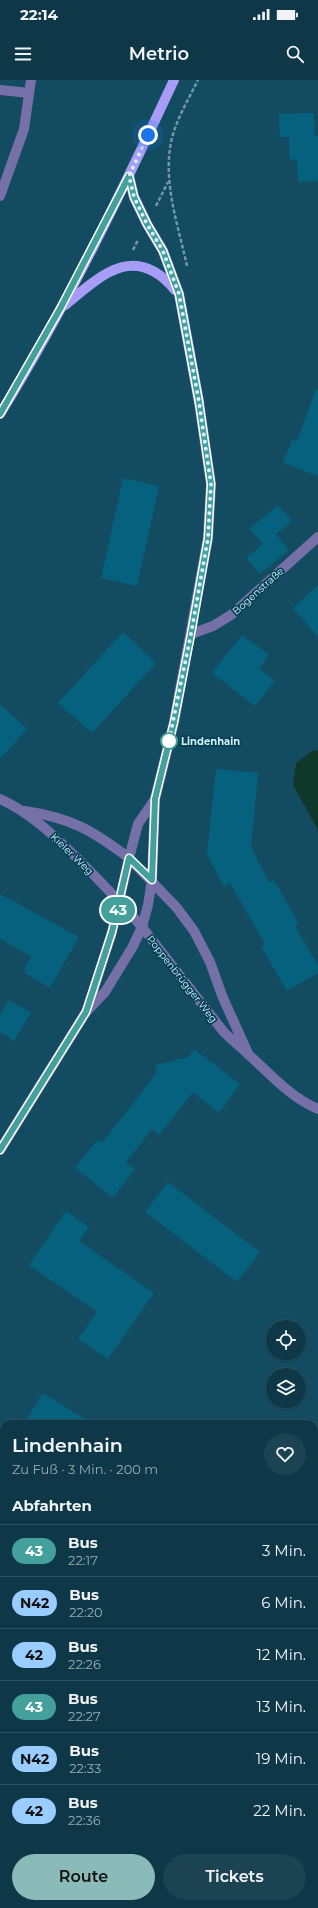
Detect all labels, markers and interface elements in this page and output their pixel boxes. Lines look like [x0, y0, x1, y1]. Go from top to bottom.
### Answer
text: 22:14 [20, 5, 58, 24]
icon: menu [12, 43, 34, 65]
text: Metrio [129, 43, 189, 65]
icon: search [284, 43, 306, 65]
your location [138, 125, 158, 145]
street label: Bogenstraße [230, 565, 286, 617]
marker: Lindenhain [160, 732, 178, 750]
place label: Lindenhain [181, 735, 240, 748]
street label: Kieler Weg [48, 830, 96, 878]
line badge: 43 [100, 897, 136, 923]
text: 43 [109, 901, 127, 919]
street label: Poppenbrügger Weg [144, 933, 220, 1025]
map controls [266, 1320, 306, 1408]
button: locate [266, 1320, 306, 1360]
button: layers [266, 1368, 306, 1408]
button: heart [264, 1433, 306, 1475]
text: Lindenhain [12, 1434, 123, 1457]
text: Zu Fuß · 3 Min. · 200 m [12, 1461, 158, 1477]
text: Abfahrten [12, 1496, 92, 1515]
text: Bus [68, 1533, 98, 1552]
text: 3 Min. [262, 1541, 306, 1560]
text: 43 [25, 1542, 43, 1560]
text: 22:17 [68, 1552, 98, 1568]
text: Bus [69, 1585, 99, 1604]
text: 6 Min. [261, 1593, 306, 1612]
text: N42 [20, 1594, 49, 1612]
text: 22:20 [69, 1604, 103, 1620]
text: Bus [68, 1637, 98, 1656]
text: 12 Min. [256, 1645, 306, 1664]
text: 42 [25, 1646, 43, 1664]
text: 22:26 [68, 1656, 101, 1672]
text: Bus [68, 1689, 98, 1708]
text: 13 Min. [257, 1697, 306, 1716]
text: 43 [25, 1698, 43, 1716]
text: 22:27 [68, 1708, 101, 1724]
text: Bus [69, 1741, 99, 1760]
text: 19 Min. [256, 1749, 306, 1768]
text: N42 [20, 1750, 49, 1768]
text: 22:33 [69, 1760, 101, 1776]
text: Bus [68, 1793, 98, 1812]
text: 22 Min. [253, 1801, 306, 1820]
text: 42 [25, 1802, 43, 1820]
text: 22:36 [68, 1812, 101, 1828]
button: Route [12, 1854, 155, 1900]
button: Tickets [163, 1854, 306, 1900]

